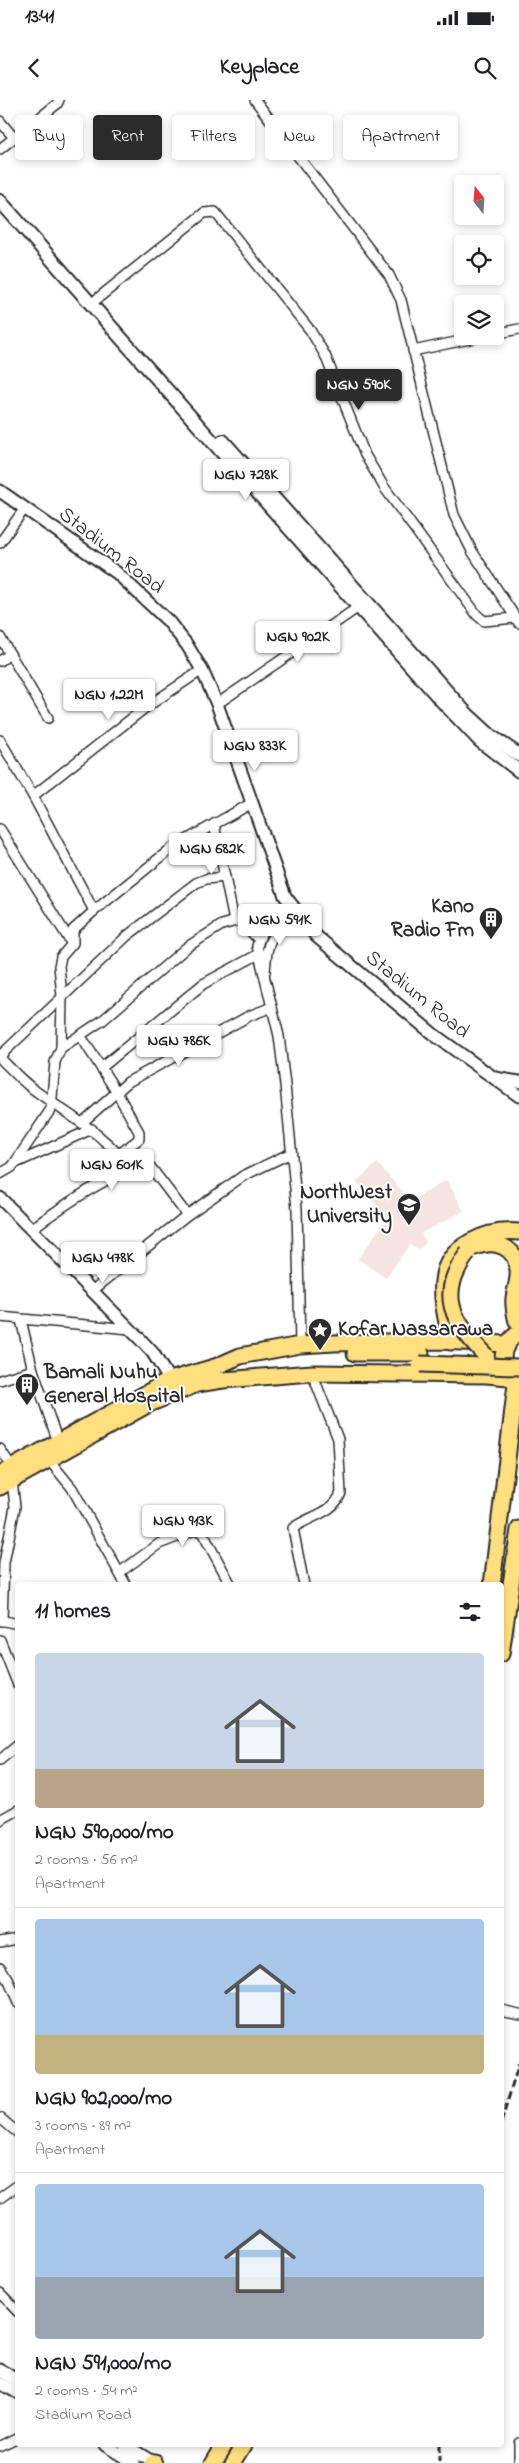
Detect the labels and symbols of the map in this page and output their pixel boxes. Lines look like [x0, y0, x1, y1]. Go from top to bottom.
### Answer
north arrow [454, 175, 504, 225]
pin: NGN 590K [307, 368, 411, 411]
pin: NGN 728K [194, 458, 298, 501]
street label: Stadium Road [52, 500, 170, 602]
pin: NGN 902K [246, 620, 350, 663]
pin: NGN 1.22M [52, 678, 166, 721]
pin: NGN 833K [203, 730, 307, 772]
pin: NGN 682K [160, 832, 264, 875]
place label: Kano Radio Fm [391, 892, 474, 946]
pin: NGN 591K [228, 904, 332, 946]
building icon: Kano Radio Fm [478, 906, 504, 940]
street label: Stadium Road [358, 943, 476, 1047]
pin: NGN 786K [127, 1024, 231, 1067]
pin: NGN 601K [60, 1148, 164, 1191]
place label: NorthWest University [300, 1178, 393, 1234]
school or university icon: NorthWest University [396, 1192, 422, 1226]
pin: NGN 478K [51, 1242, 155, 1284]
place label: Kofar Nassarawa [338, 1315, 493, 1345]
place icon: Kofar Nassarawa [307, 1317, 333, 1351]
place label: Bamali Nuhu General Hospital [43, 1358, 184, 1412]
building icon: Bamali Nuhu General Hospital [14, 1372, 40, 1406]
pin: NGN 913K [131, 1504, 235, 1547]

